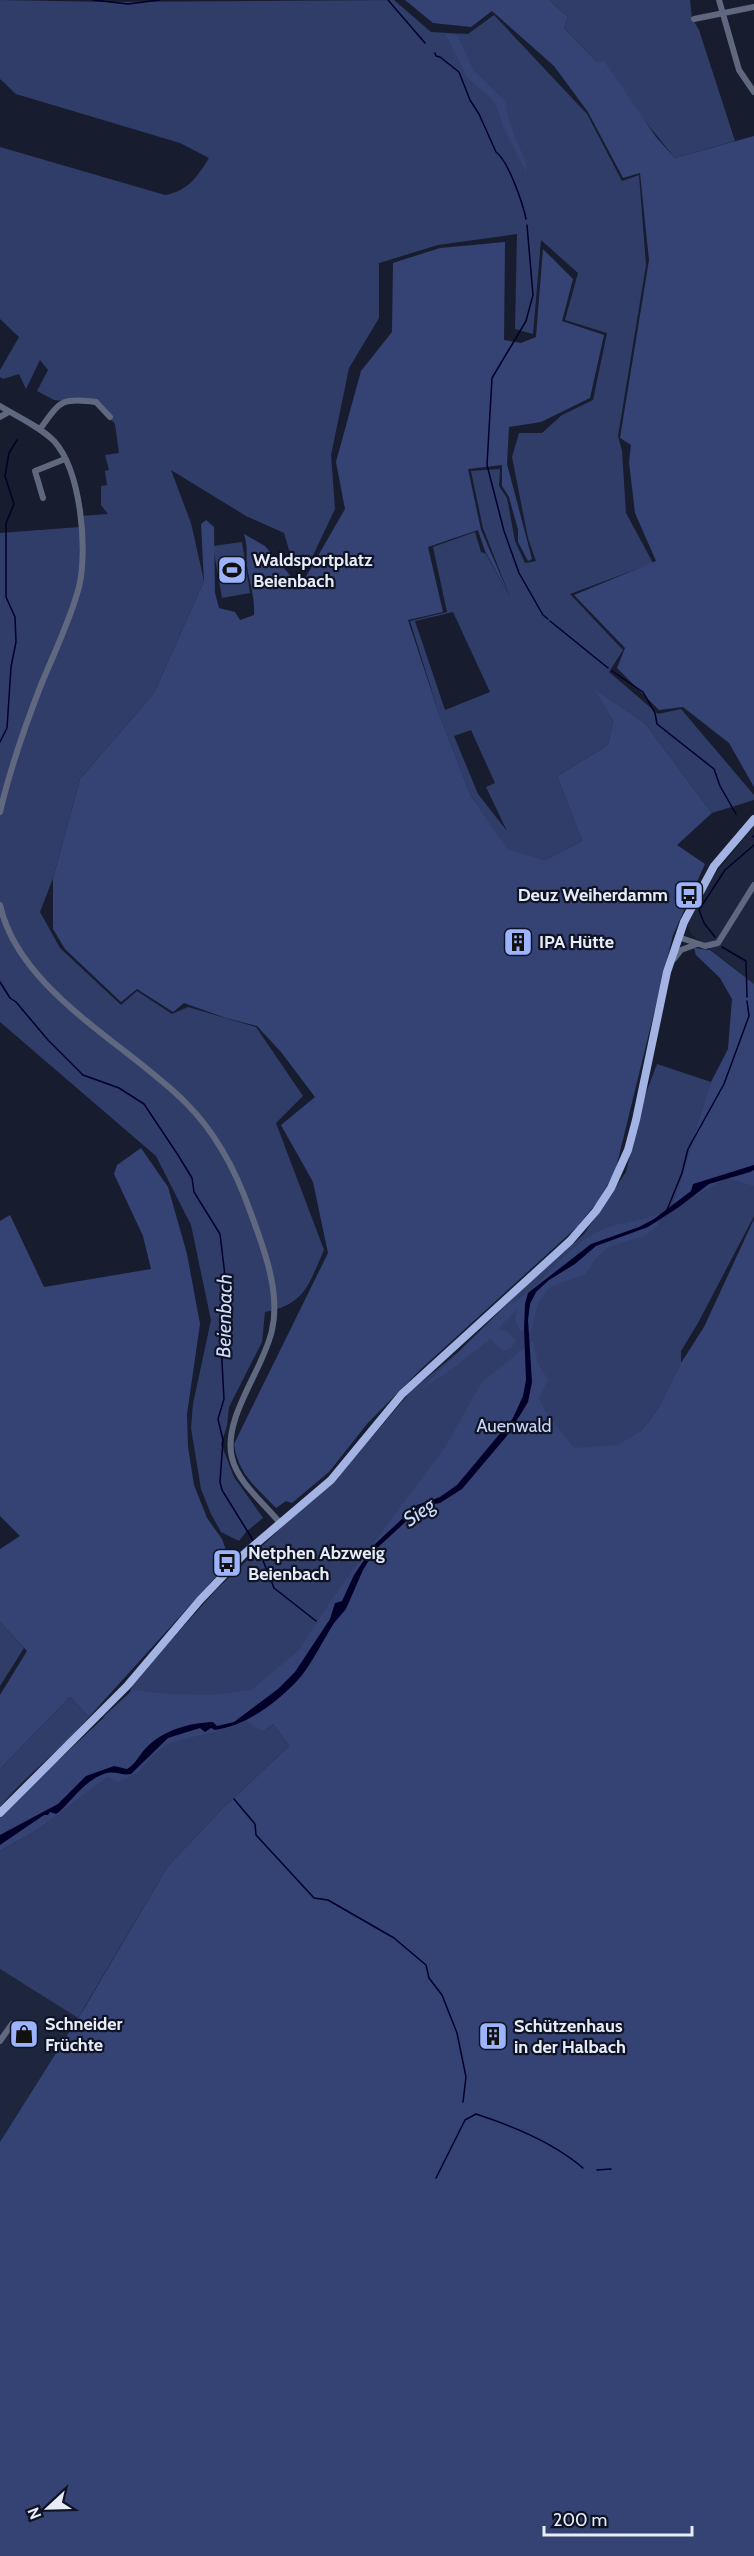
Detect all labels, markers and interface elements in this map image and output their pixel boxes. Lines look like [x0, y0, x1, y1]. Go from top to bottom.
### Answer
place label: Waldsportplatz Beienbach [253, 549, 373, 592]
sports icon: Waldsportplatz Beienbach [216, 554, 248, 586]
bus stop icon: Deuz Weiherdamm [673, 879, 705, 911]
place label: Deuz Weiherdamm [518, 884, 668, 906]
building icon: IPA Hütte [502, 926, 534, 958]
place label: IPA Hütte [539, 931, 614, 953]
water label: Beienbach [211, 1274, 237, 1358]
park label: Auenwald [476, 1415, 552, 1437]
water label: Sieg [398, 1492, 440, 1531]
place label: Netphen Abzweig Beienbach [248, 1542, 385, 1585]
bus stop icon: Netphen Abzweig Beienbach [211, 1547, 243, 1579]
place label: Schneider Früchte [45, 2013, 123, 2056]
place label: Schützenhaus in der Halbach [514, 2015, 626, 2058]
shop icon: Schneider Früchte [8, 2018, 40, 2050]
building icon: Schützenhaus in der Halbach [477, 2020, 509, 2052]
north arrow [18, 2478, 78, 2538]
scale bar [544, 2499, 692, 2537]
text: N [24, 2505, 45, 2522]
text: 200 m [553, 2509, 607, 2531]

